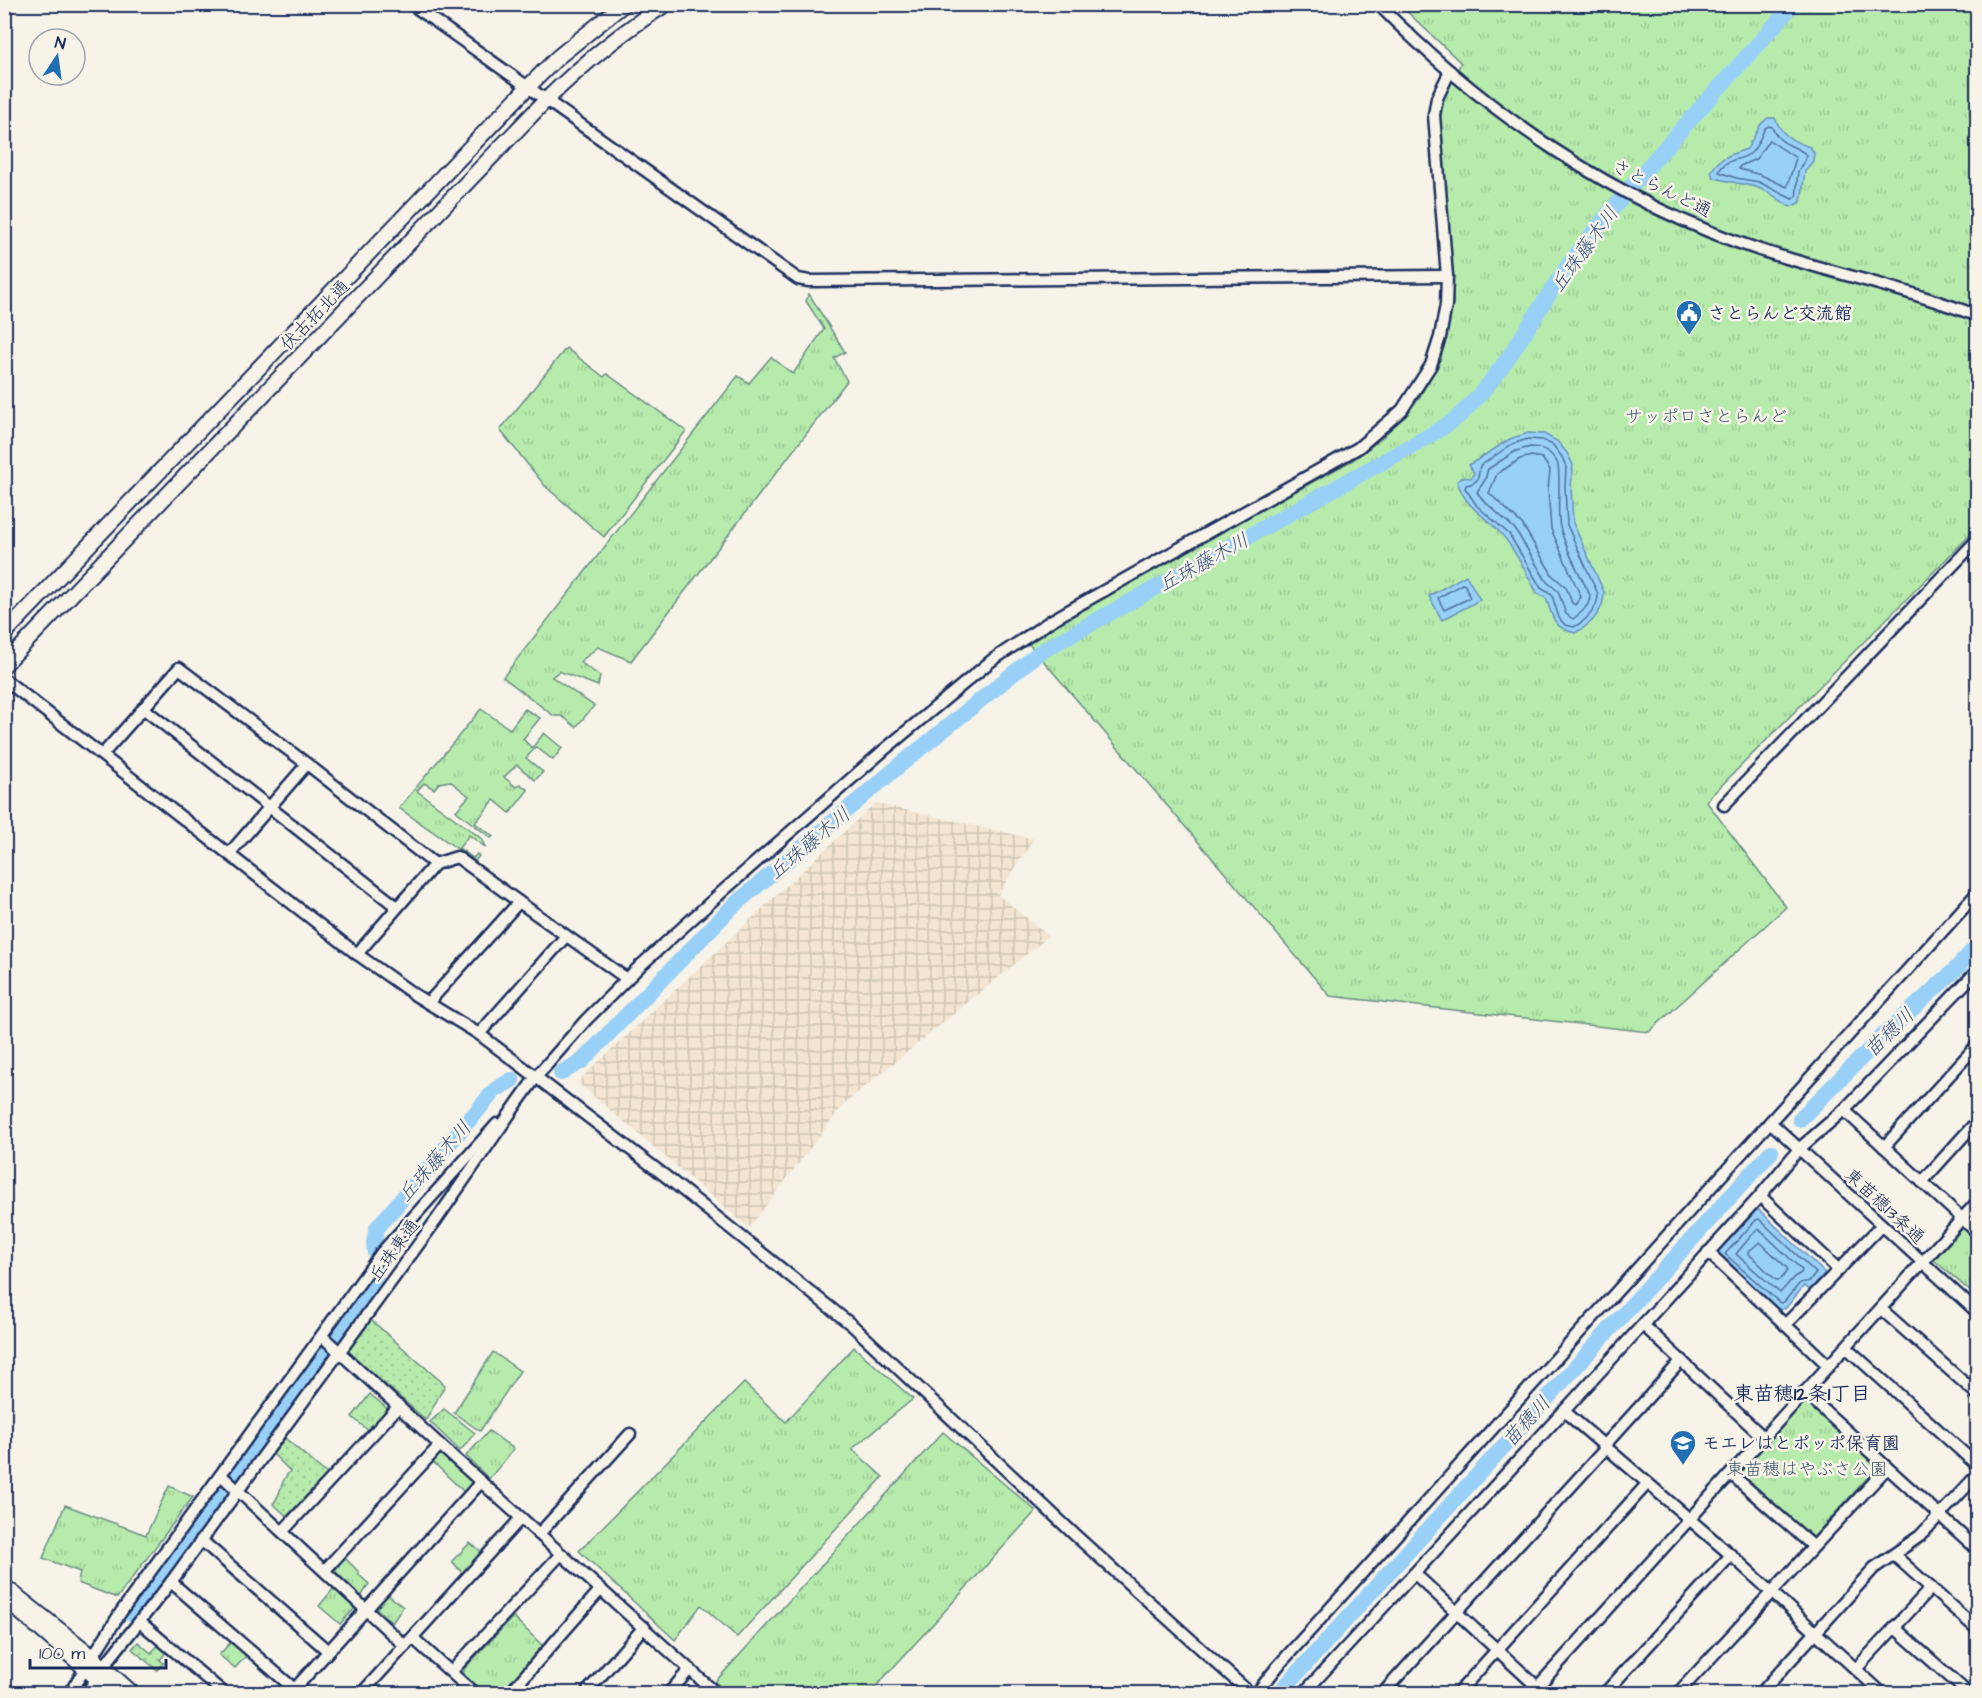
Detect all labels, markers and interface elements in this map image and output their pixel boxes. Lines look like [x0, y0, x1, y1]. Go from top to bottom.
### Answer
north arrow [27, 27, 87, 87]
text: N [53, 32, 68, 55]
street label: さとらんど通 [1608, 154, 1716, 223]
water label: 丘珠藤木川 [1544, 201, 1626, 298]
street label: 伏古拓北通 [275, 274, 356, 356]
public building icon: さとらんど交流館 [1674, 298, 1704, 336]
place label: さとらんど交流館 [1708, 301, 1852, 326]
park label: サッポロさとらんど [1625, 404, 1787, 429]
water label: 丘珠藤木川 [1153, 526, 1254, 599]
water label: 丘珠藤木川 [762, 801, 857, 887]
water label: 苗穂川 [1858, 1002, 1921, 1064]
water label: 丘珠藤木川 [391, 1115, 478, 1209]
street label: 東苗穂13条通 [1839, 1163, 1930, 1250]
street label: 丘珠東通 [363, 1214, 426, 1287]
district label: 東苗穂12条1丁目 [1734, 1380, 1870, 1408]
water label: 苗穂川 [1496, 1390, 1557, 1453]
school or university icon: モエレはとポッポ保育園 [1668, 1428, 1698, 1466]
place label: モエレはとポッポ保育園 [1702, 1431, 1900, 1456]
park label: 東苗穂はやぶさ公園 [1726, 1457, 1888, 1482]
scale bar [30, 1632, 166, 1670]
text: 100 m [39, 1641, 85, 1666]

